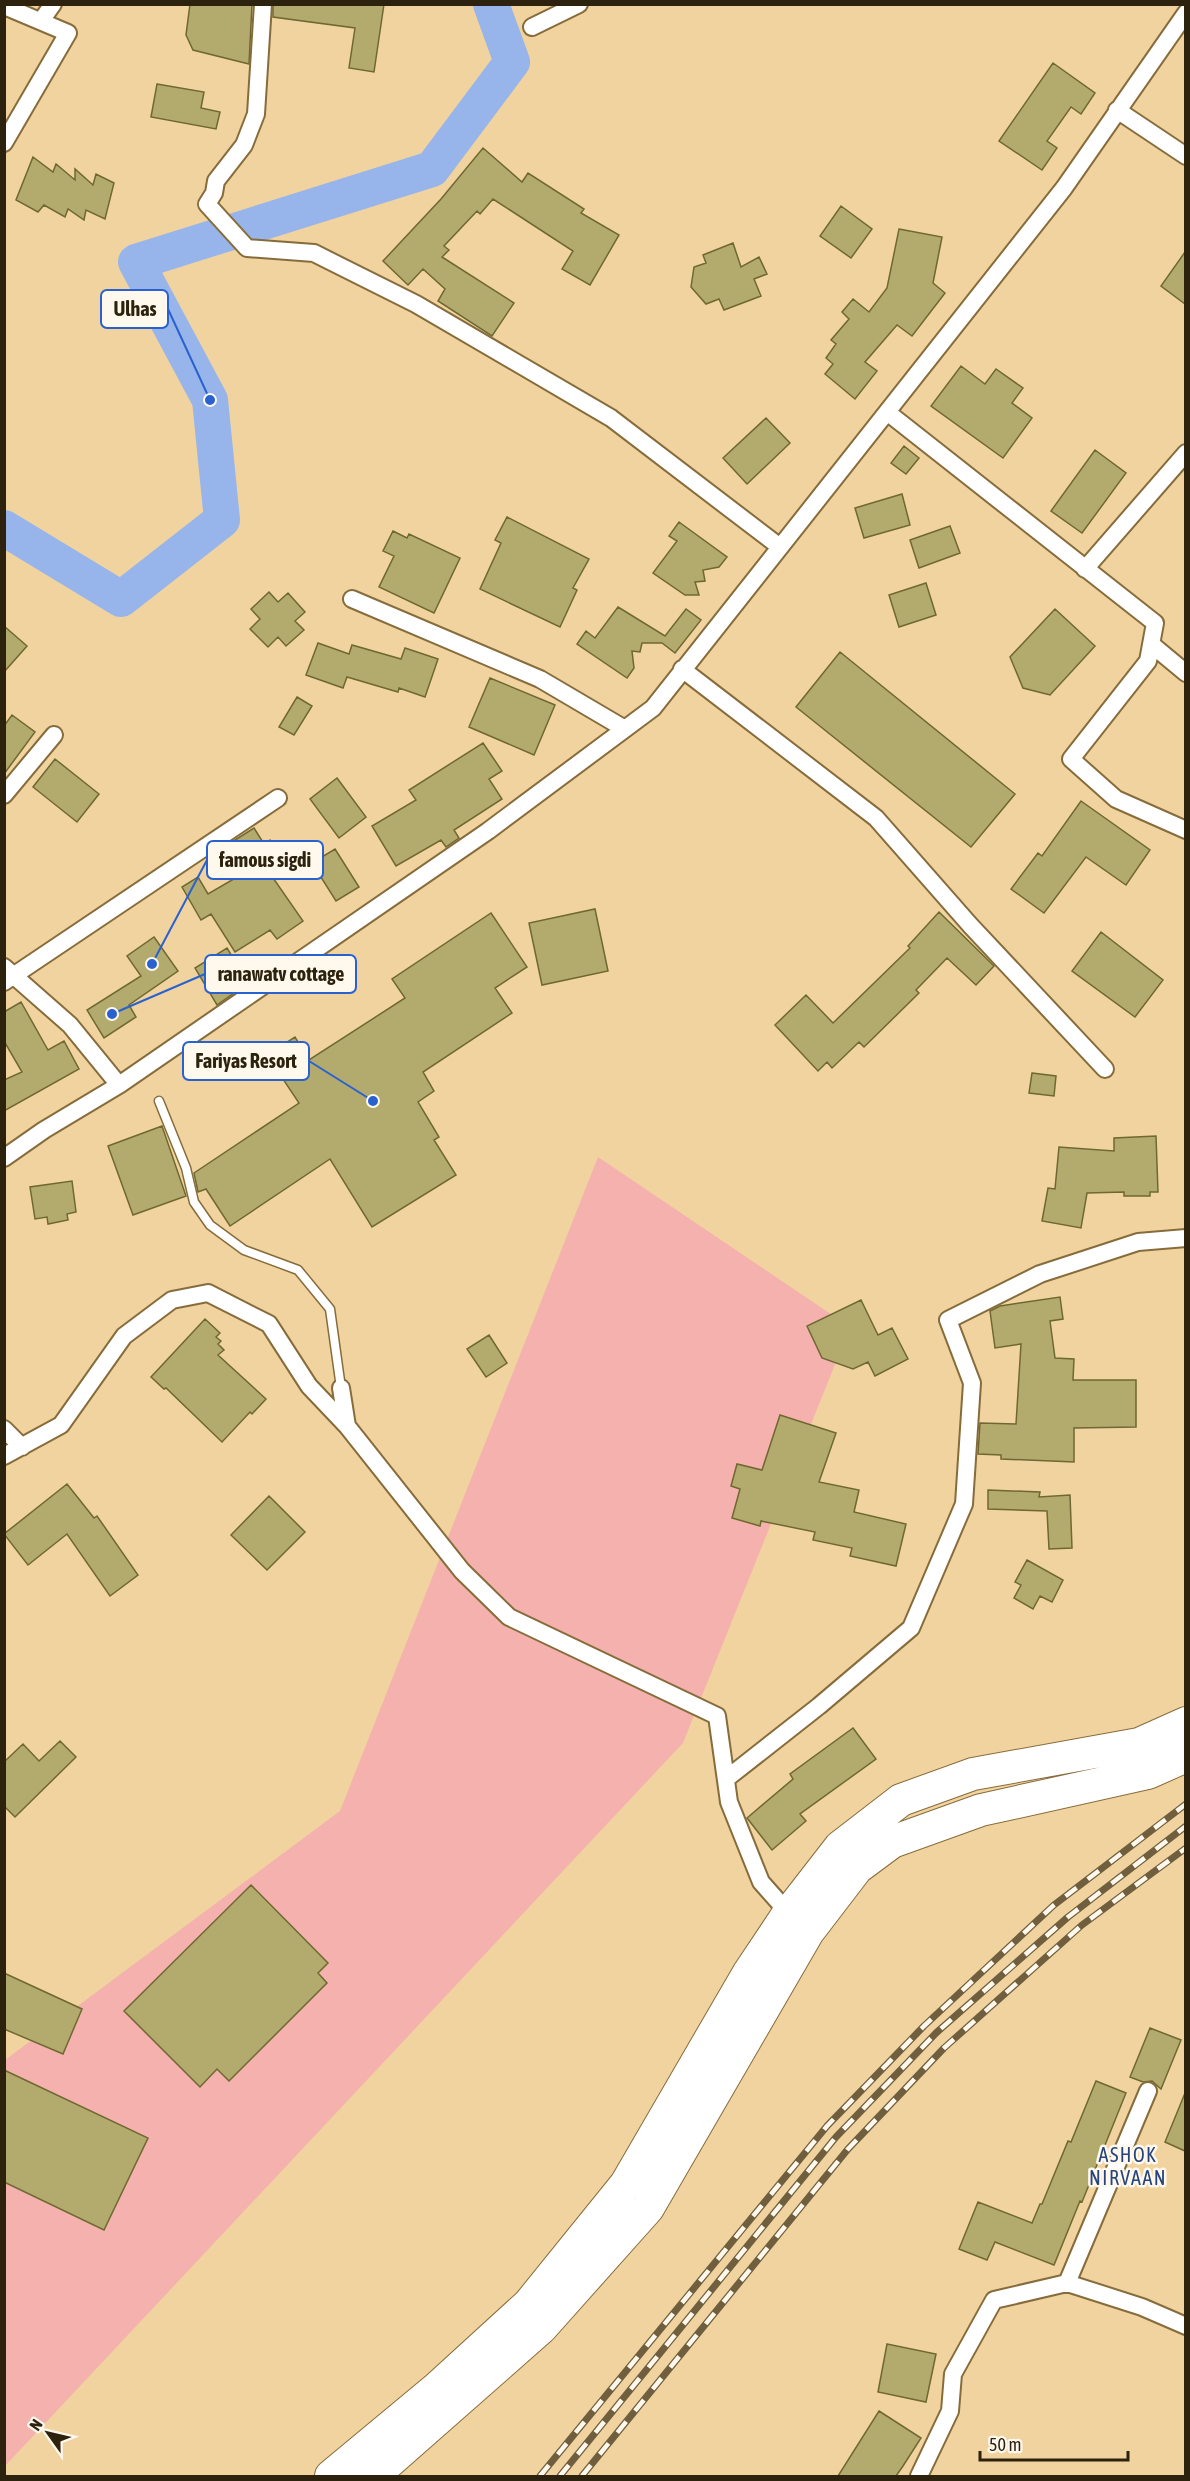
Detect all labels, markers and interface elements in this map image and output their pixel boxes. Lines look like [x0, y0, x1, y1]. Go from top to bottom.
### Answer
callout: Ulhas [101, 290, 168, 328]
text: Ulhas [113, 297, 157, 320]
callout: famous sigdi [207, 841, 323, 879]
text: famous sigdi [218, 848, 311, 871]
callout: ranawatv cottage [205, 955, 356, 993]
text: ranawatv cottage [218, 962, 344, 985]
callout: Fariyas Resort [183, 1042, 309, 1080]
text: Fariyas Resort [195, 1049, 297, 1072]
district label: ASHOK NIRVAAN [1089, 2143, 1167, 2189]
north arrow [18, 2403, 78, 2463]
text: N [25, 2416, 46, 2434]
scale bar [980, 2424, 1128, 2462]
text: 50 m [989, 2434, 1021, 2455]

